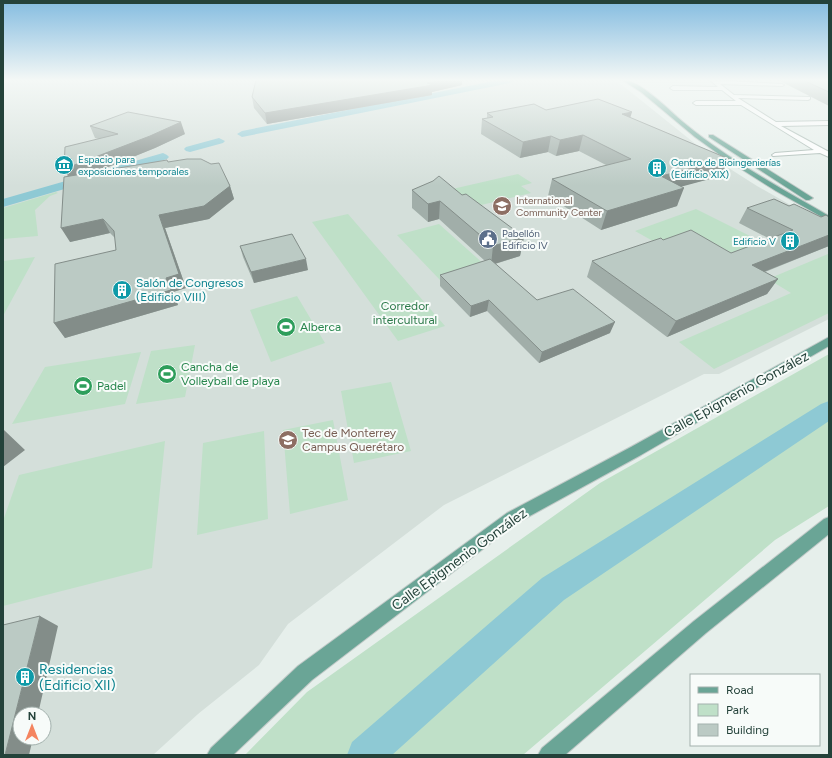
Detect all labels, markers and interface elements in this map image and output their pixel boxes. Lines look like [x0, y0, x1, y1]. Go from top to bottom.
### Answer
place label: Espacio para exposiciones temporales [78, 153, 189, 178]
museum icon: Espacio para exposiciones temporales [53, 154, 75, 176]
place label: Centro de Bioingenierías (Edificio XIX) [671, 156, 781, 181]
building icon: Centro de Bioingenierías (Edificio XIX) [646, 157, 668, 179]
place label: International Community Center [516, 194, 602, 219]
school or university icon: International Community Center [491, 195, 513, 217]
place label: Pabellón Edificio IV [502, 227, 548, 252]
public building icon: Pabellón Edificio IV [477, 228, 499, 250]
building icon: Edificio V [779, 230, 801, 252]
place label: Edificio V [733, 235, 776, 248]
place label: Salón de Congresos (Edificio VIII) [136, 276, 244, 304]
building icon: Salón de Congresos (Edificio VIII) [111, 279, 133, 301]
park label: Corredor intercultural [373, 299, 437, 327]
sports icon: Alberca [275, 316, 297, 338]
place label: Alberca [300, 320, 341, 334]
street label: Calle Epigmenio González [661, 347, 812, 441]
place label: Cancha de Volleyball de playa [181, 360, 280, 388]
sports icon: Cancha de Volleyball de playa [156, 363, 178, 385]
sports icon: Padel [72, 375, 94, 397]
place label: Padel [97, 379, 126, 393]
place label: Tec de Monterrey Campus Querétaro [302, 426, 404, 454]
school or university icon: Tec de Monterrey Campus Querétaro [277, 429, 299, 451]
street label: Calle Epigmenio González [388, 505, 530, 614]
place label: Residencias (Edificio XII) [39, 661, 116, 694]
building icon: Residencias (Edificio XII) [14, 666, 36, 688]
legend [690, 674, 820, 746]
text: Road [726, 683, 754, 697]
text: Park [726, 703, 749, 717]
north arrow [12, 706, 52, 746]
text: N [28, 710, 36, 723]
text: Building [726, 723, 769, 737]

